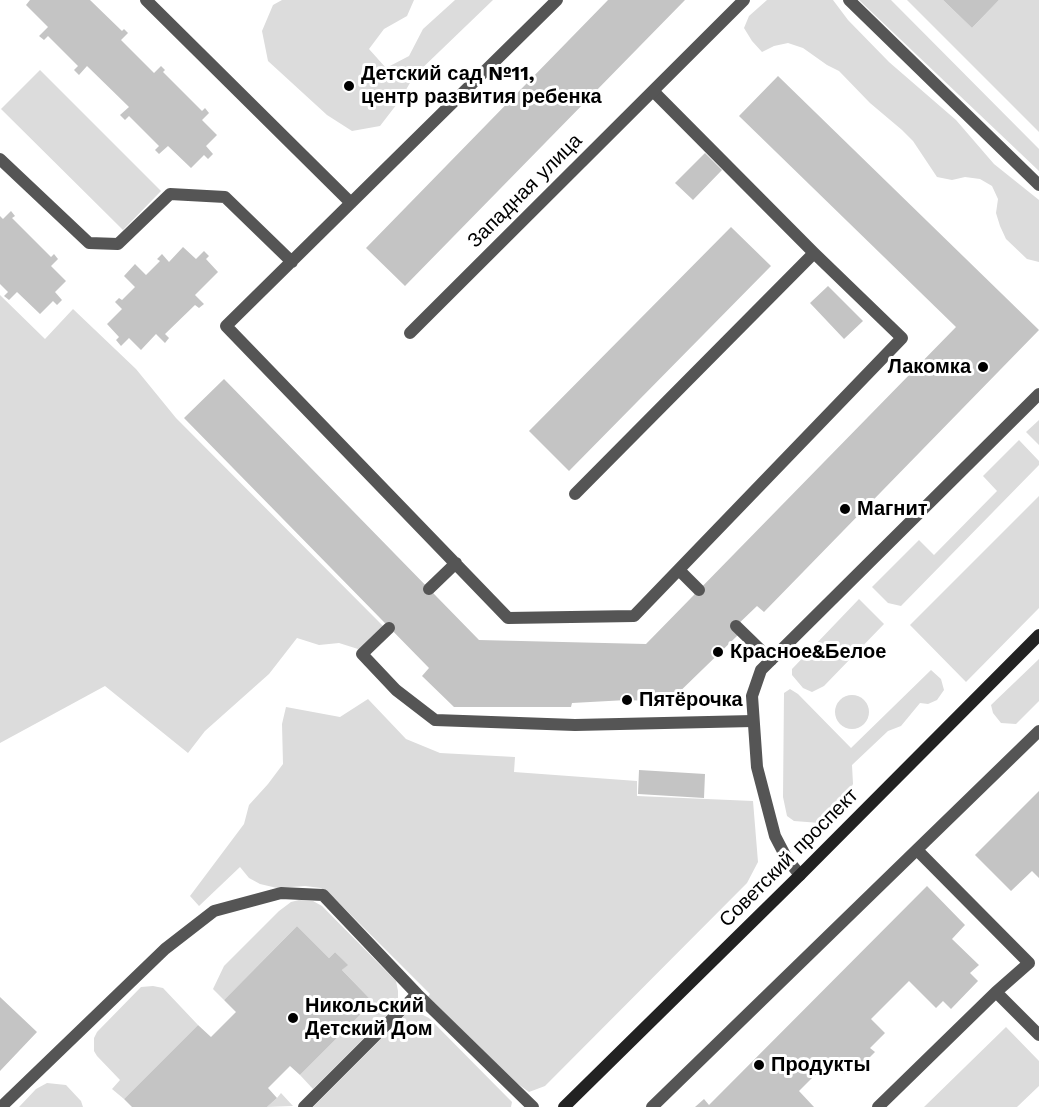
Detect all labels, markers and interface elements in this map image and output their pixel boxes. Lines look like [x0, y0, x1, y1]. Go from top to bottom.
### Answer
place label: Детский сад №11, центр развития ребенка [361, 62, 602, 109]
marker: Детский сад №11, центр развития ребенка [342, 79, 356, 93]
street label: Западная улица [463, 129, 587, 253]
place label: Лакомка [888, 355, 971, 379]
marker: Лакомка [976, 360, 990, 374]
place label: Магнит [857, 497, 928, 521]
marker: Магнит [838, 502, 852, 516]
place label: Красное&Белое [730, 640, 886, 664]
marker: Красное&Белое [711, 645, 725, 659]
place label: Пятёрочка [639, 688, 743, 712]
marker: Пятёрочка [620, 693, 634, 707]
street label: Советский проспект [715, 784, 863, 932]
place label: Никольский Детский Дом [305, 994, 433, 1041]
marker: Никольский Детский Дом [286, 1011, 300, 1025]
place label: Продукты [771, 1053, 870, 1077]
marker: Продукты [752, 1058, 766, 1072]

